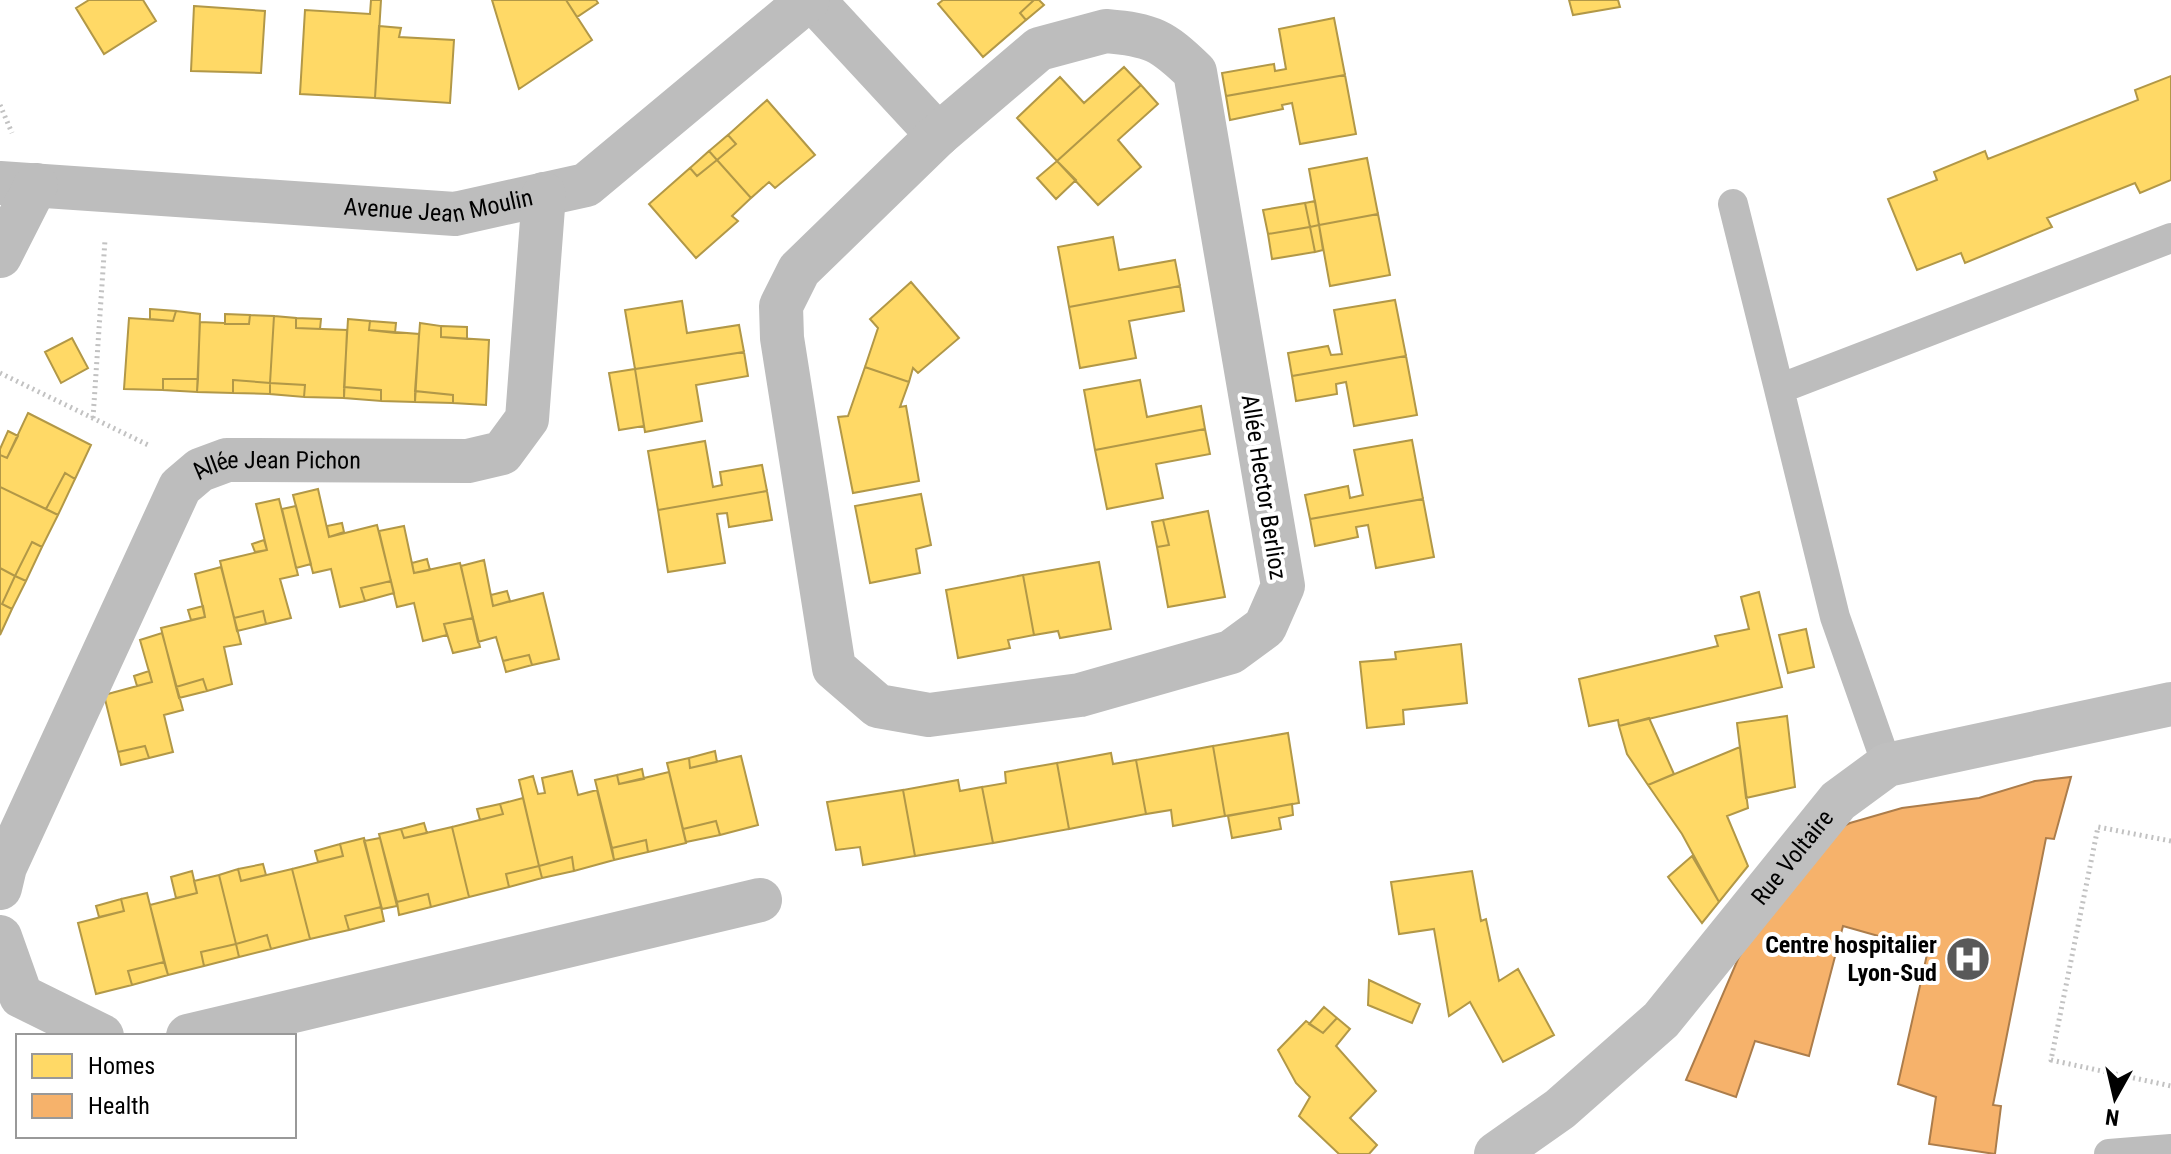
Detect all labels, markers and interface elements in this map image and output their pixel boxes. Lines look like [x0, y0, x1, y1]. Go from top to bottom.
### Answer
street label: Avenue Jean Moulin [343, 183, 535, 228]
street label: Allée Hector Berlioz [1236, 393, 1292, 581]
street label: Allée Jean Pichon [186, 446, 361, 485]
street label: Rue Voltaire [1746, 804, 1839, 911]
place label: Centre hospitalier Lyon-Sud [1765, 931, 1937, 987]
hospital icon: Centre hospitalier Lyon-Sud [1944, 935, 1992, 983]
legend [16, 1034, 296, 1138]
text: Homes [88, 1052, 155, 1080]
north arrow [2075, 1058, 2155, 1138]
text: Health [88, 1092, 150, 1120]
text: N [2104, 1104, 2121, 1131]

